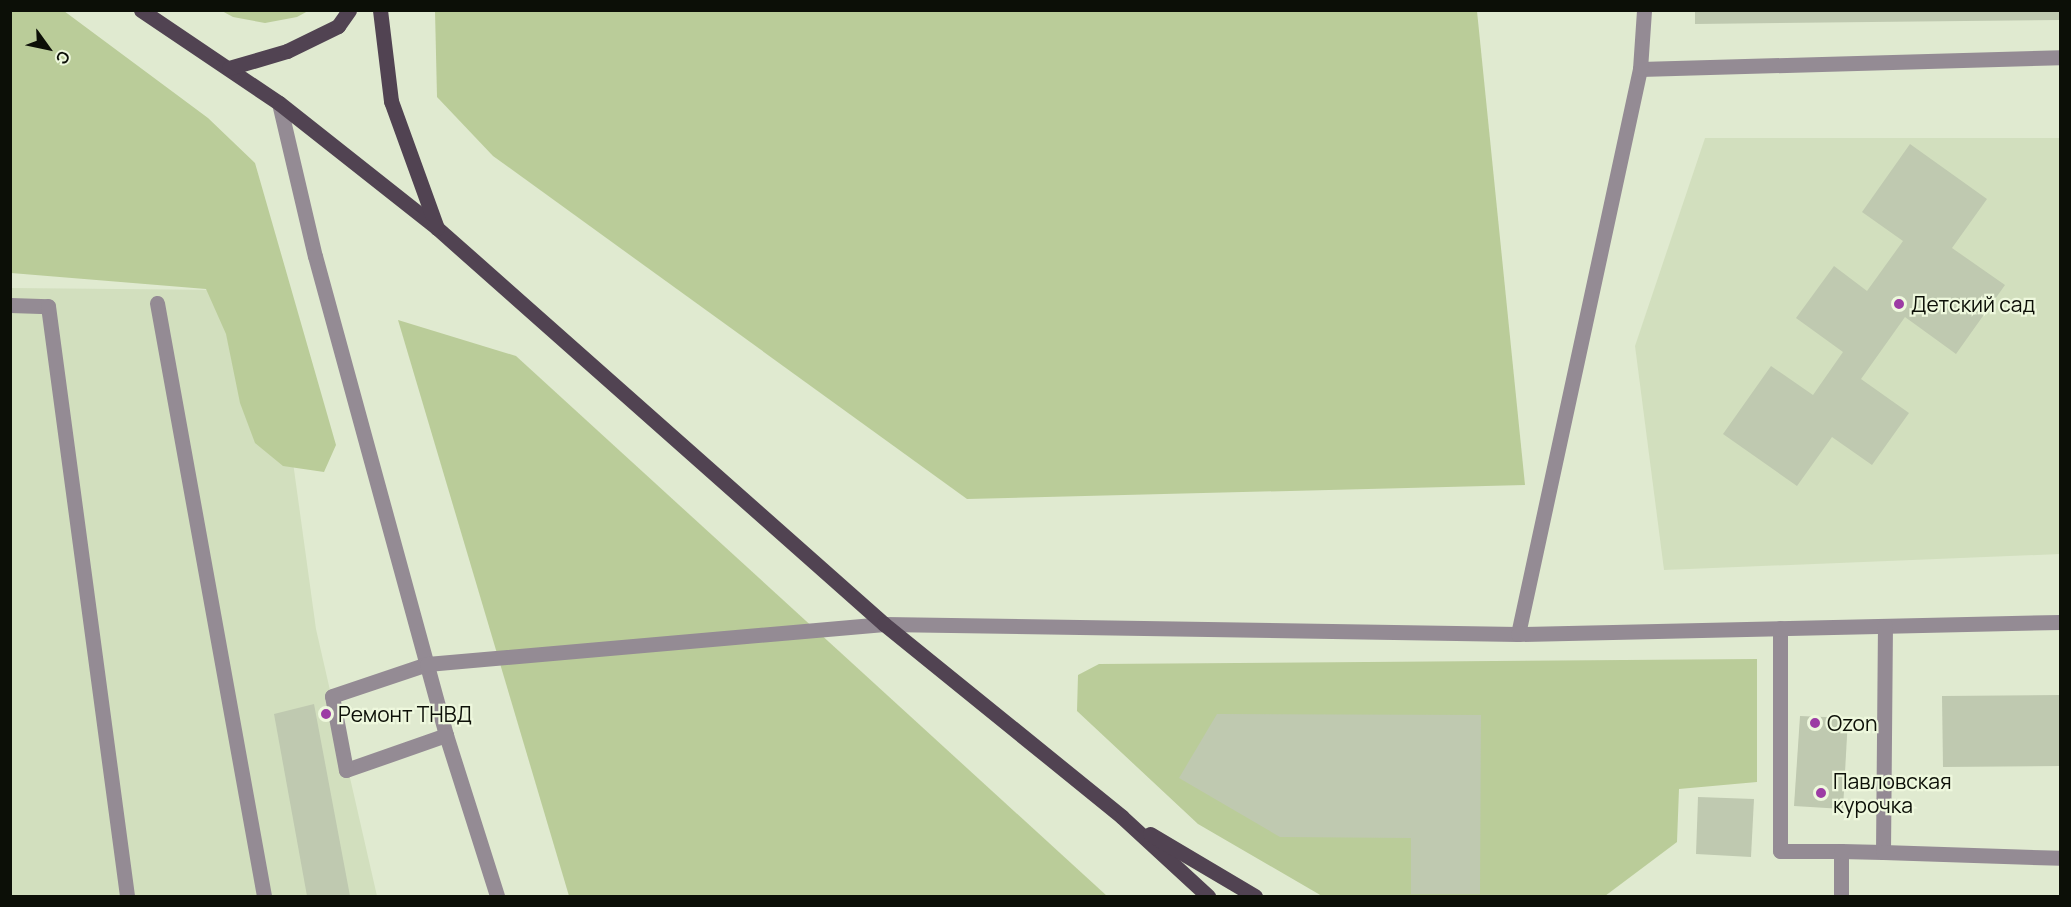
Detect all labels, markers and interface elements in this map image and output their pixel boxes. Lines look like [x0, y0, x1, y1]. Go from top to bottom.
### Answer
north arrow [18, 18, 78, 78]
text: С [51, 47, 76, 69]
place label: Детский сад [1911, 291, 2035, 317]
marker: Детский сад [1892, 297, 1906, 311]
place label: Ремонт ТНВД [338, 701, 472, 727]
marker: Ремонт ТНВД [319, 707, 333, 721]
place label: Ozon [1827, 710, 1877, 736]
marker: Ozon [1808, 716, 1822, 730]
place label: Павловская курочка [1833, 768, 1951, 818]
marker: Павловская курочка [1814, 786, 1828, 800]

